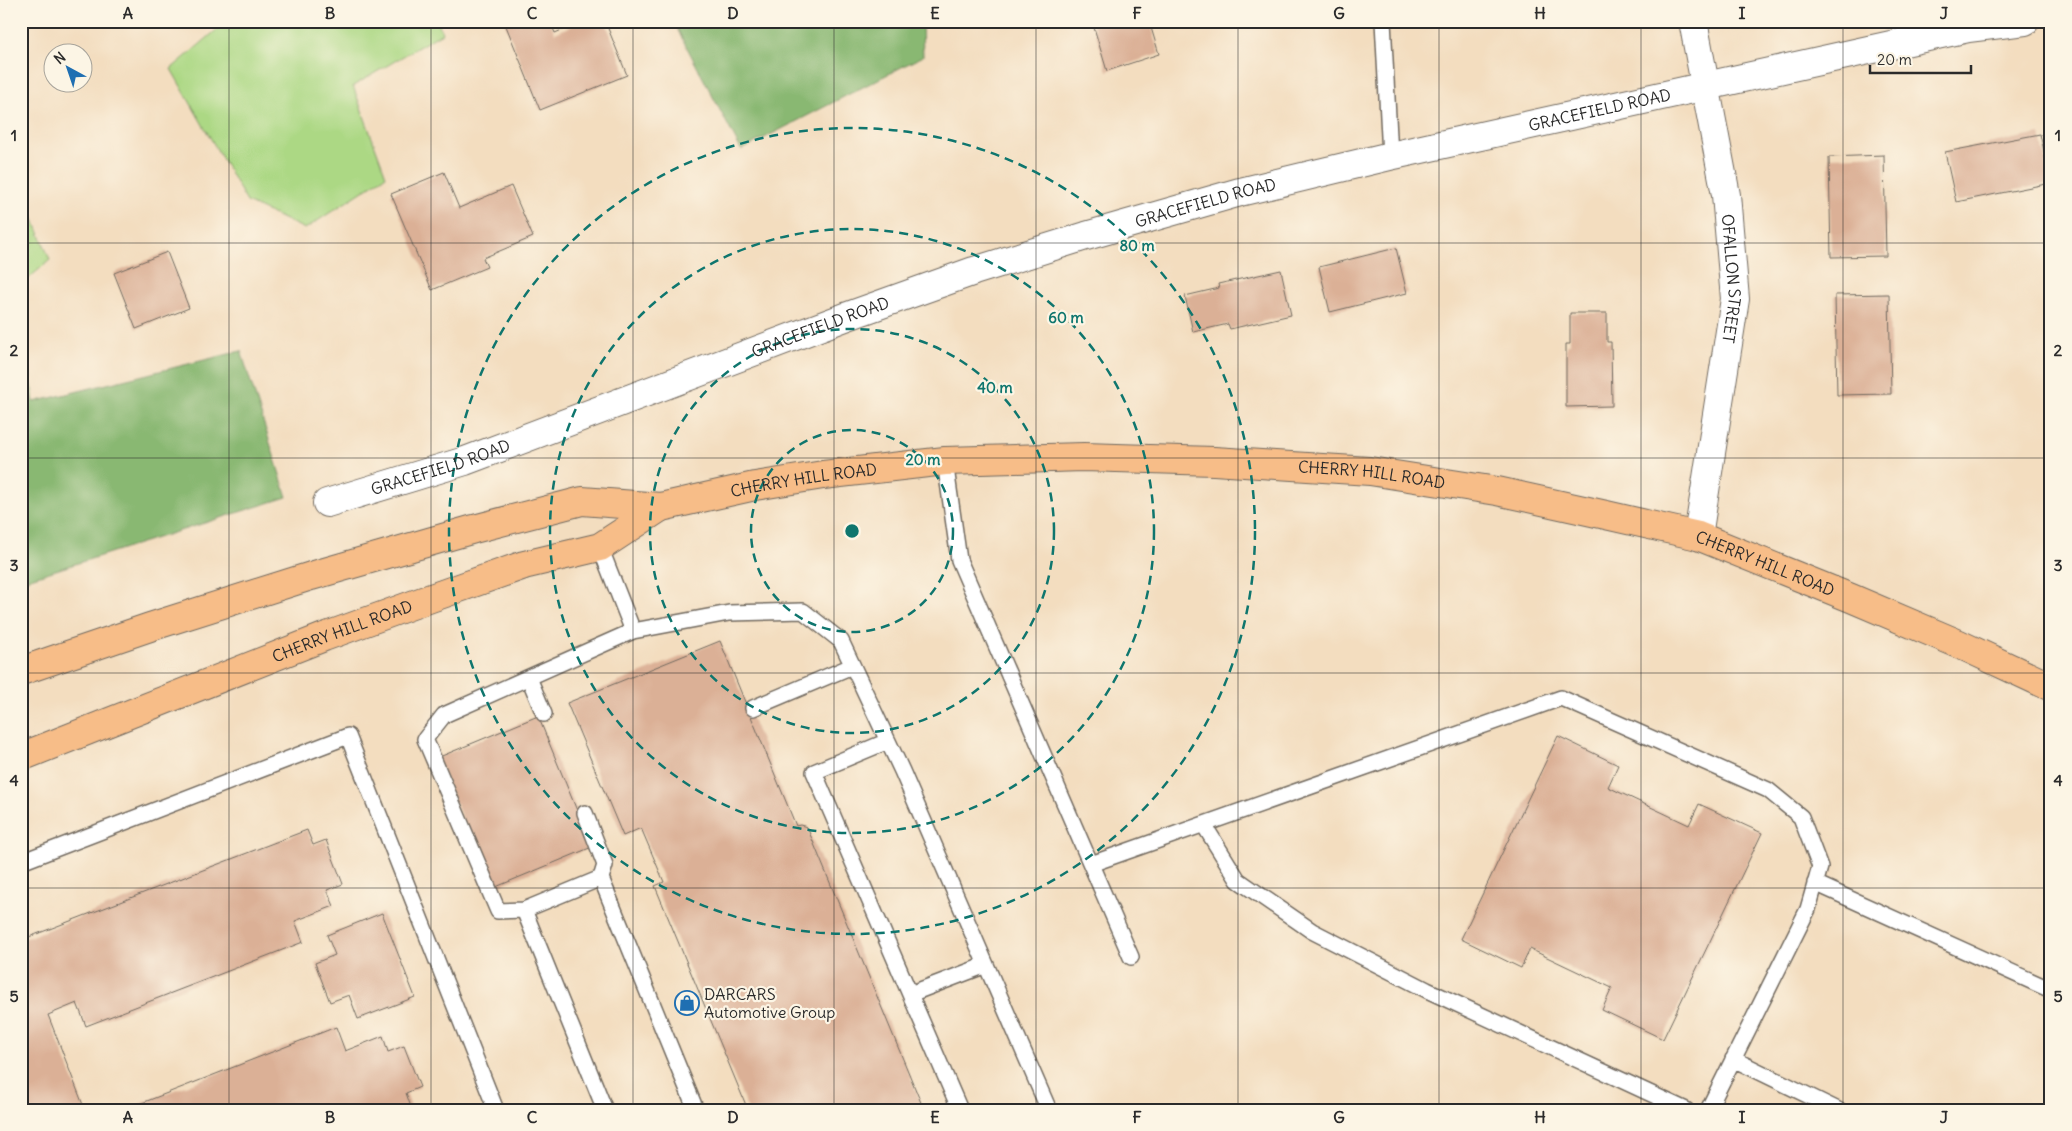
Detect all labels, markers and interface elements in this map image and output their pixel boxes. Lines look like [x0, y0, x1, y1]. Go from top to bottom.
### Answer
text: A [123, 3, 133, 23]
text: B [325, 3, 336, 23]
text: C [527, 3, 538, 23]
text: D [727, 3, 739, 23]
text: E [930, 3, 940, 23]
text: F [1132, 3, 1142, 23]
text: G [1333, 3, 1345, 23]
text: H [1534, 3, 1546, 23]
text: I [1739, 3, 1746, 23]
text: J [1940, 3, 1949, 23]
north arrow [42, 42, 92, 92]
scale bar [1870, 42, 1971, 74]
text: N [50, 48, 69, 68]
text: 20 m [1877, 50, 1912, 69]
street label: GRACEFIELD ROAD [1527, 84, 1673, 135]
text: 1 [11, 125, 17, 145]
text: 1 [2055, 125, 2061, 145]
street label: GRACEFIELD ROAD [1133, 174, 1278, 231]
street label: OFALLON STREET [1718, 213, 1745, 344]
text: 80 m [1119, 236, 1155, 255]
street label: GRACEFIELD ROAD [749, 292, 892, 362]
text: 60 m [1048, 308, 1084, 327]
text: 2 [10, 340, 19, 360]
text: 2 [2054, 340, 2063, 360]
text: 40 m [977, 378, 1013, 397]
street label: GRACEFIELD ROAD [368, 435, 513, 499]
text: 20 m [906, 450, 940, 469]
street label: CHERRY HILL ROAD [1297, 456, 1447, 493]
street label: CHERRY HILL ROAD [728, 459, 878, 501]
centre of rings [843, 522, 861, 540]
street label: CHERRY HILL ROAD [1693, 526, 1837, 600]
text: 3 [9, 555, 19, 575]
text: 3 [2053, 555, 2063, 575]
street label: CHERRY HILL ROAD [269, 596, 415, 667]
text: 4 [9, 770, 19, 790]
text: 4 [2053, 770, 2063, 790]
place label: DARCARS Automotive Group [704, 984, 835, 1022]
text: 5 [9, 986, 19, 1006]
text: 5 [2053, 986, 2063, 1006]
shop icon: DARCARS Automotive Group [674, 990, 700, 1016]
text: A [123, 1107, 133, 1127]
text: B [325, 1107, 336, 1127]
text: C [527, 1107, 538, 1127]
text: D [727, 1107, 739, 1127]
text: E [930, 1107, 940, 1127]
text: F [1132, 1107, 1142, 1127]
text: G [1333, 1107, 1345, 1127]
text: H [1534, 1107, 1546, 1127]
text: I [1739, 1107, 1746, 1127]
text: J [1940, 1107, 1949, 1127]

